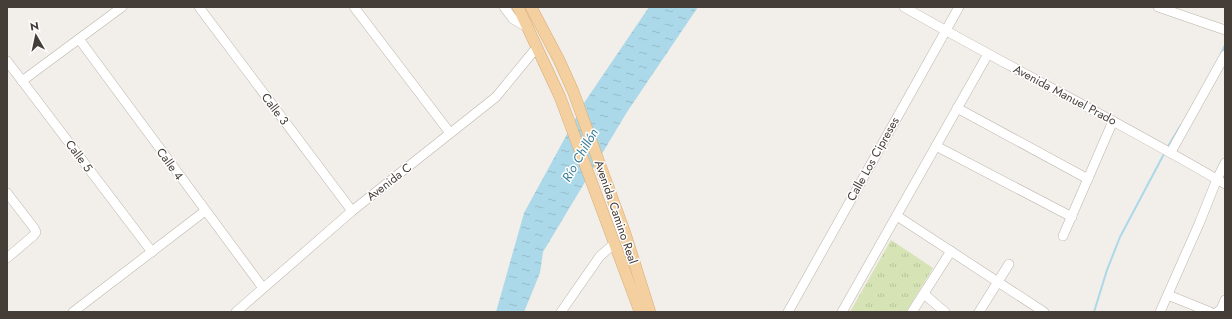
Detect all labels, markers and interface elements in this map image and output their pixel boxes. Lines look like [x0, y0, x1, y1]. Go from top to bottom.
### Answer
north arrow [16, 16, 56, 56]
text: N [29, 18, 40, 35]
street label: Avenida Manuel Prado [1010, 60, 1120, 130]
street label: Calle 3 [257, 89, 293, 129]
street label: Calle Los Cipreses [842, 113, 904, 204]
water label: Río Chillón [557, 124, 603, 185]
street label: Calle 5 [61, 136, 97, 176]
street label: Calle 4 [152, 144, 188, 184]
street label: Avenida Camino Real [590, 158, 642, 266]
street label: Avenida C [363, 159, 415, 205]

